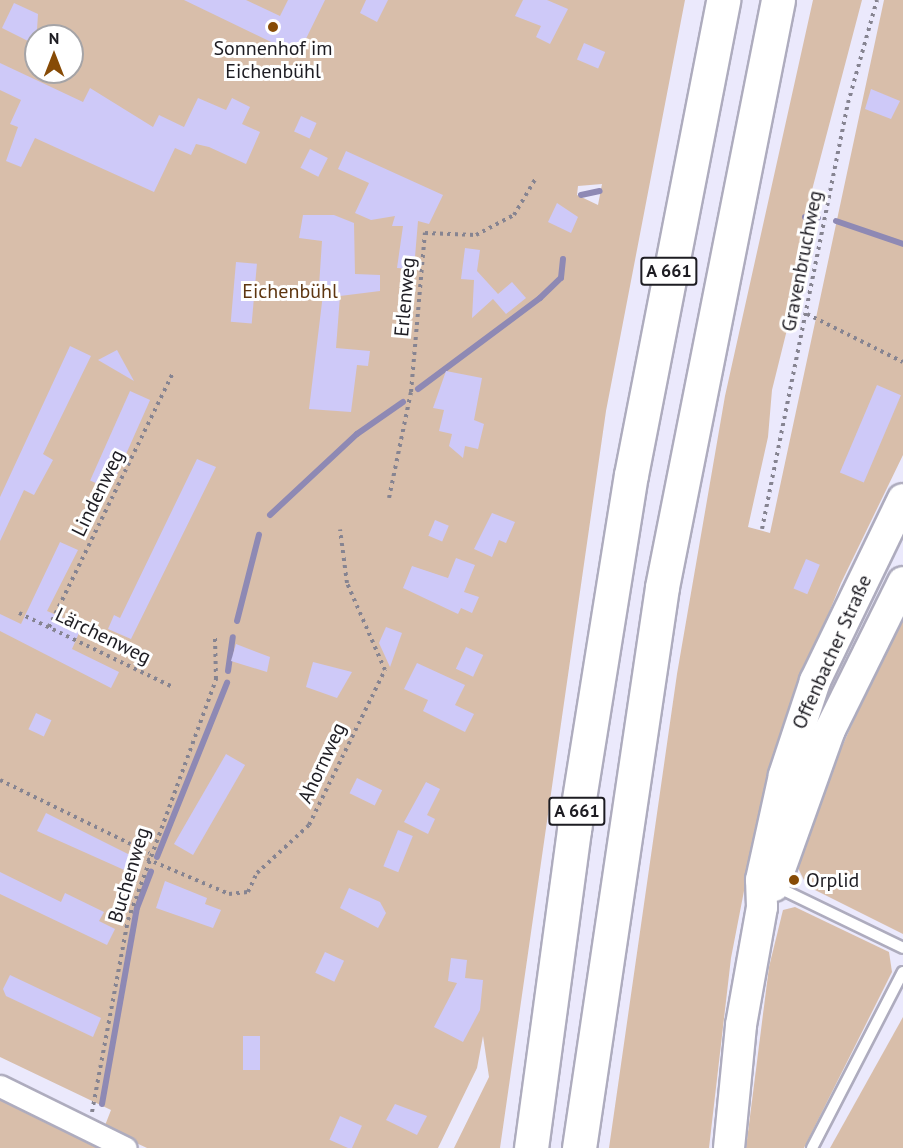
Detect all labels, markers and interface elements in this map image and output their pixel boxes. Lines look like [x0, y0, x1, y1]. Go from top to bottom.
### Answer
marker: Sonnenhof im Eichenbühl [266, 20, 280, 34]
north arrow [24, 24, 84, 84]
text: N [49, 28, 59, 48]
place label: Sonnenhof im Eichenbühl [213, 36, 333, 83]
street label: Gravenbruchweg [777, 189, 827, 333]
street label: Erlenweg [390, 256, 420, 338]
road number: A 661 [639, 256, 699, 286]
park label: Eichenbühl [242, 279, 338, 303]
street label: Lindenweg [67, 446, 129, 540]
street label: Offenbacher Straße [787, 571, 877, 733]
street label: Lärchenweg [51, 603, 155, 669]
street label: Ahornweg [293, 719, 351, 807]
road number: A 661 [547, 796, 607, 826]
street label: Buchenweg [103, 824, 155, 926]
place label: Orplid [806, 868, 859, 892]
marker: Orplid [787, 873, 801, 887]

